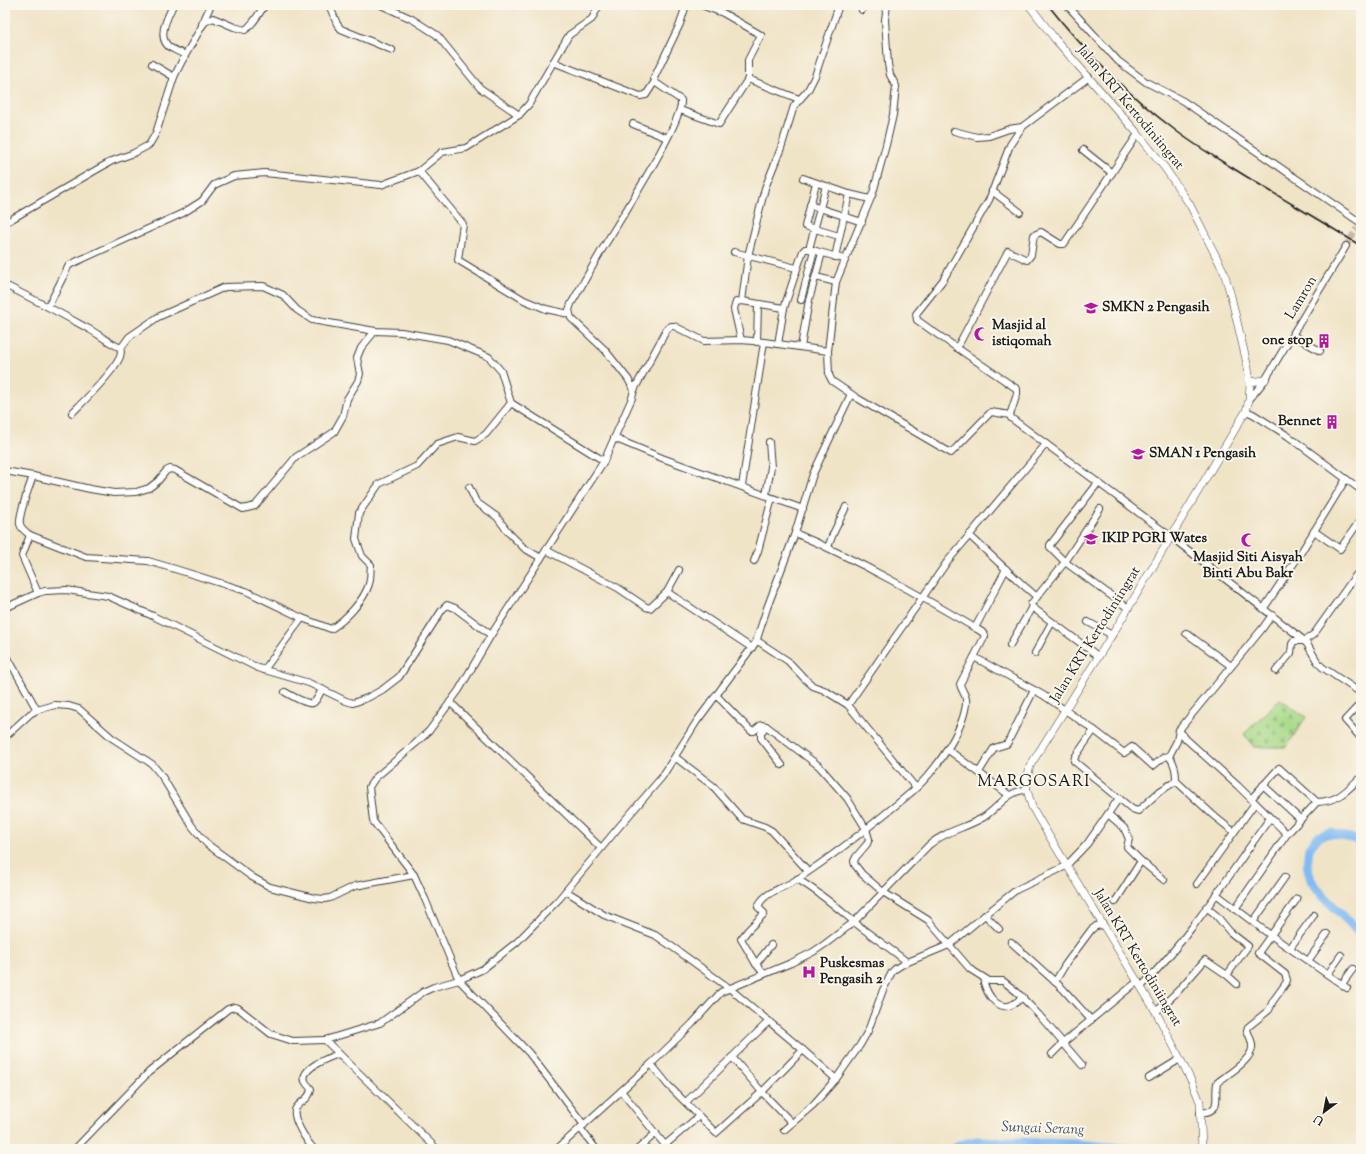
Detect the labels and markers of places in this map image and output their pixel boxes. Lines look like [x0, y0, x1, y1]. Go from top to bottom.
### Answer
place label: SMKN 2 Pengasih [1102, 298, 1211, 318]
school or university icon: SMKN 2 Pengasih [1083, 300, 1099, 316]
place label: Masjid al istiqomah [992, 316, 1053, 352]
mosque icon: Masjid al istiqomah [973, 326, 989, 342]
place label: one stop [1262, 331, 1313, 351]
building icon: one stop [1316, 333, 1332, 349]
place label: Bennet [1278, 412, 1321, 432]
building icon: Bennet [1324, 414, 1340, 430]
place label: SMAN 1 Pengasih [1149, 444, 1257, 464]
school or university icon: SMAN 1 Pengasih [1130, 446, 1146, 462]
place label: IKIP PGRI Wates [1102, 529, 1208, 549]
school or university icon: IKIP PGRI Wates [1083, 531, 1099, 547]
mosque icon: Masjid Siti Aisyah Binti Abu Bakr [1240, 532, 1256, 548]
place label: Masjid Siti Aisyah Binti Abu Bakr [1193, 548, 1304, 584]
place label: Puskesmas Pengasih 2 [820, 954, 885, 990]
hospital icon: Puskesmas Pengasih 2 [801, 964, 817, 980]

